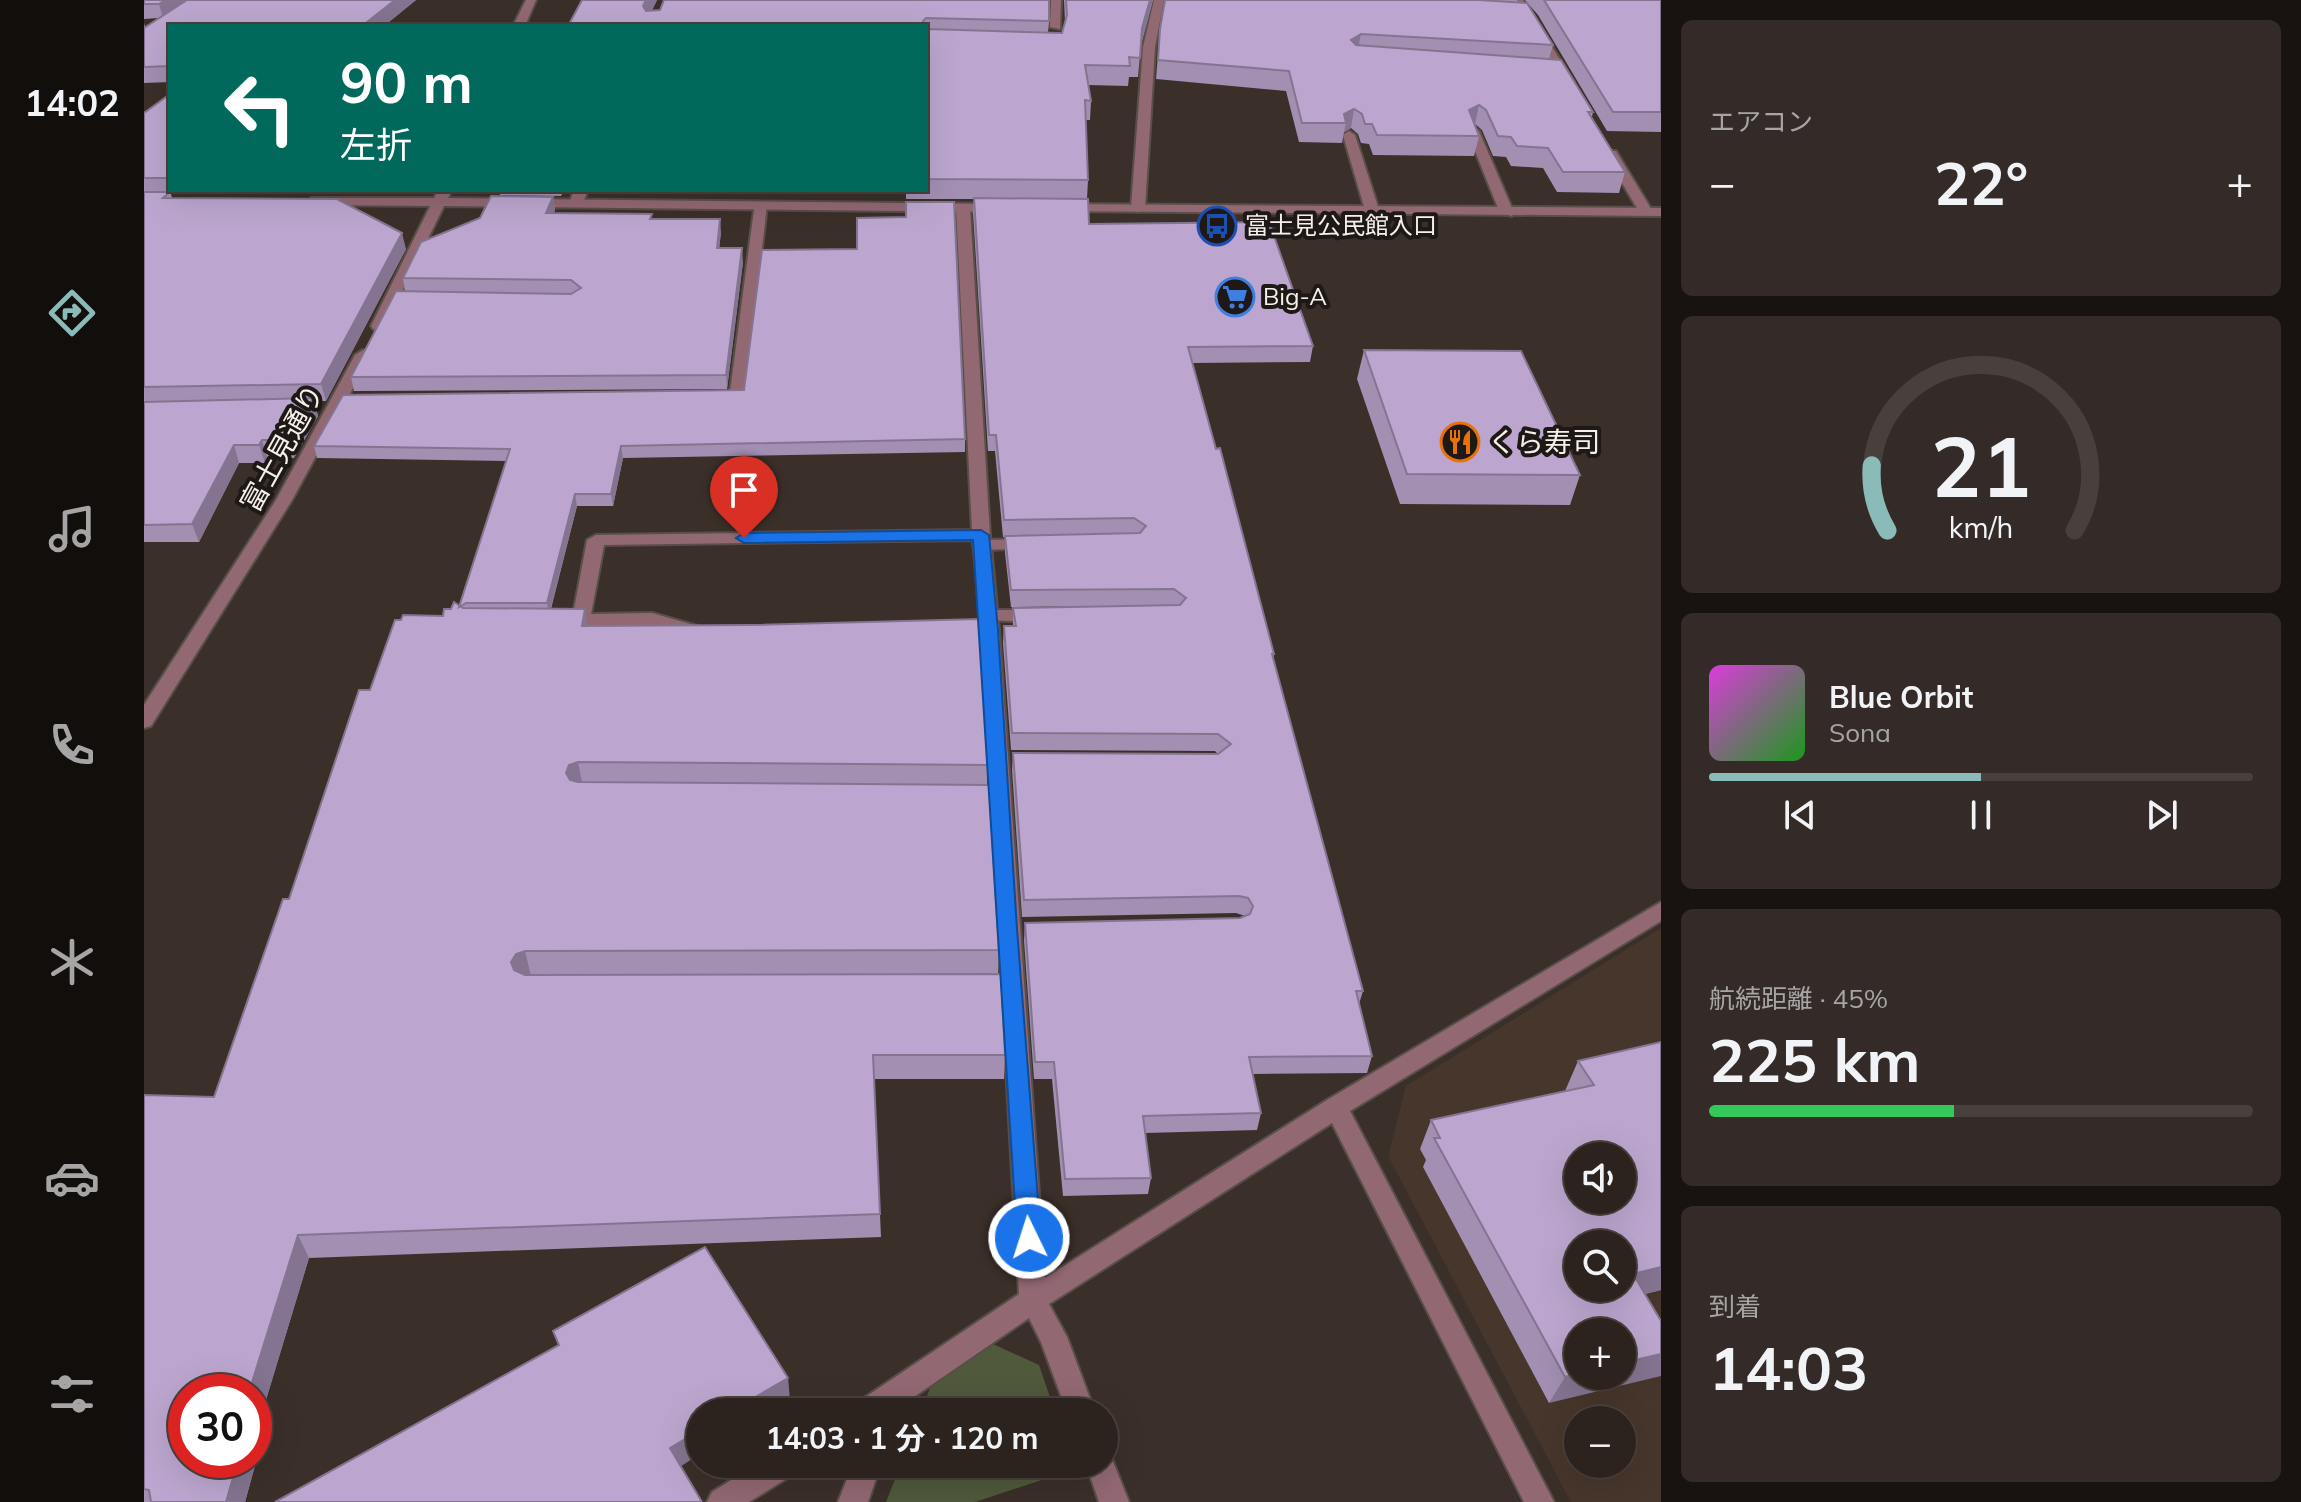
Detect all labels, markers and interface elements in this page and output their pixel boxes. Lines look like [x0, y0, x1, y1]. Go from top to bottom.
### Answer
text: 90 m [340, 47, 473, 117]
icon: left [208, 56, 312, 160]
text: 14:02 [24, 80, 120, 125]
text: エアコン [1709, 105, 1813, 138]
text: 左折 [340, 122, 412, 167]
text: 22° [1934, 145, 2028, 220]
text: − [1709, 155, 1735, 210]
text: + [2227, 155, 2253, 210]
bus stop icon: 富士見公民館入口 [1196, 205, 1238, 247]
place label: 富士見公民館入口 [1245, 210, 1437, 240]
supermarket icon: Big-A [1214, 276, 1256, 318]
place label: Big-A [1263, 281, 1327, 311]
icon: directions [44, 285, 100, 341]
street label: 富士見通り [232, 378, 331, 517]
text: 21 [1931, 412, 2031, 517]
restaurant icon: くら寿司 [1439, 421, 1481, 463]
place label: くら寿司 [1488, 424, 1600, 459]
pin [710, 456, 778, 538]
icon: arrive [722, 468, 766, 512]
icon: music [44, 501, 100, 557]
text: km/h [1949, 509, 2013, 545]
text: Blue Orbit [1829, 678, 1973, 716]
text: Sona [1829, 716, 1891, 749]
icon: phone [44, 717, 100, 773]
icon: previous [1778, 793, 1822, 837]
icon: pause [1959, 793, 2003, 837]
icon: next [2140, 793, 2184, 837]
icon: climate [44, 934, 100, 990]
text: 航続距離 · 45% [1709, 982, 1888, 1015]
text: 225 km [1709, 1022, 1921, 1097]
map controls [1564, 1142, 1636, 1478]
button: sound [1564, 1142, 1636, 1214]
icon: car [44, 1150, 100, 1206]
position arrow [987, 1196, 1071, 1280]
button: search [1564, 1230, 1636, 1302]
text: 到着 [1709, 1290, 1761, 1323]
button: + [1564, 1318, 1636, 1390]
text: 14:03 [1709, 1330, 1868, 1405]
icon: filters [44, 1366, 100, 1422]
speed limit sign: 30 [168, 1374, 272, 1478]
button: − [1564, 1406, 1636, 1478]
text: 14:03 · 1 分 · 120 m [766, 1419, 1038, 1457]

